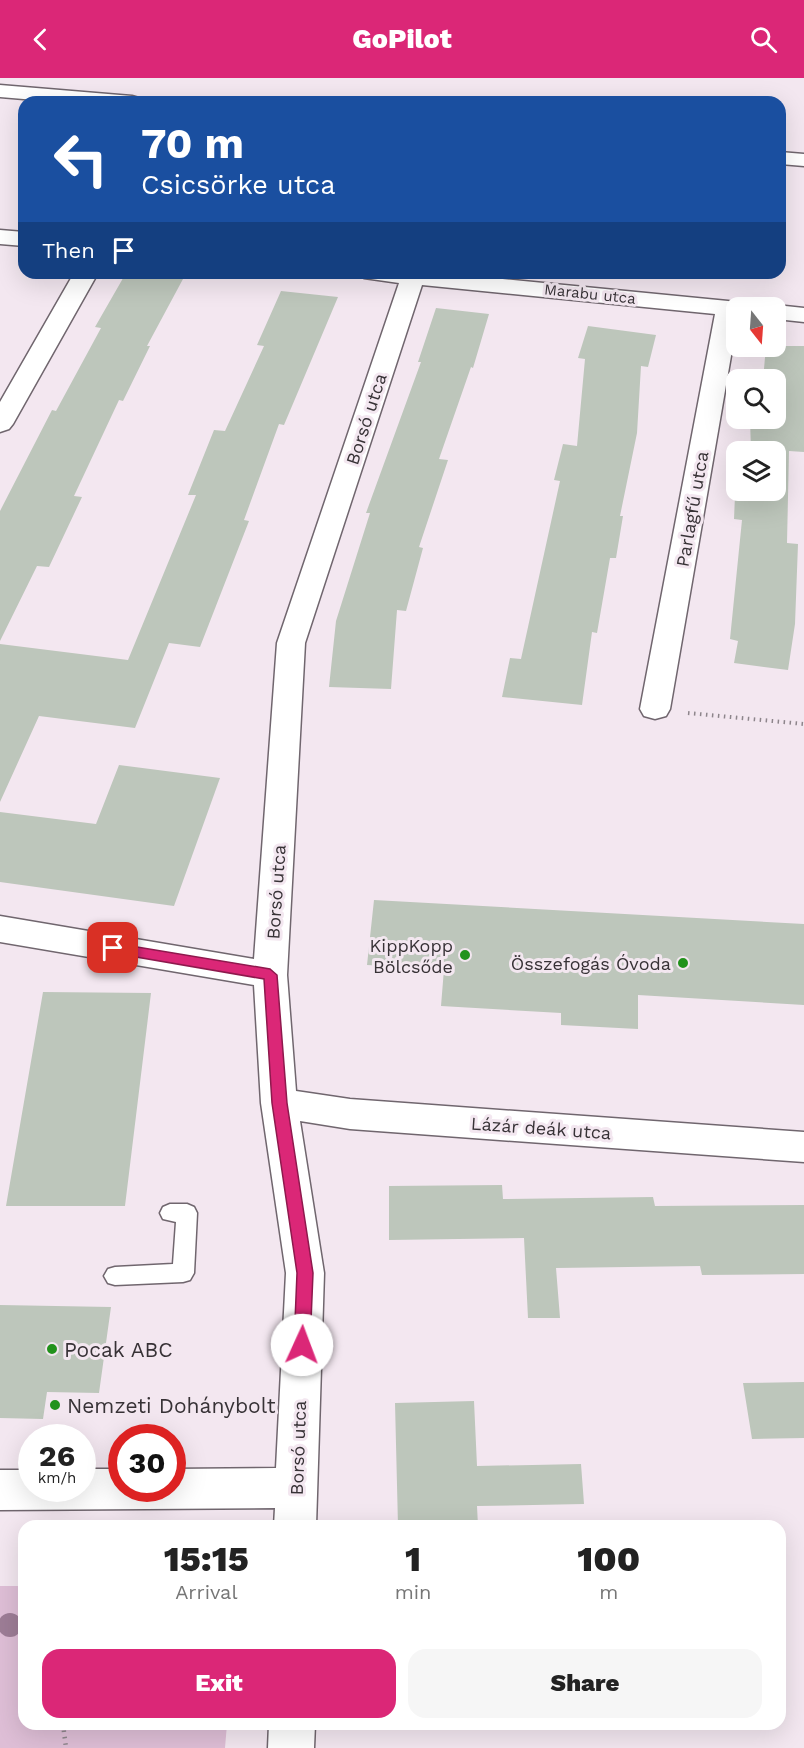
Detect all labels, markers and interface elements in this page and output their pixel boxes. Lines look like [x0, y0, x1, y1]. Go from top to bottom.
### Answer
icon: back [24, 23, 57, 56]
text: GoPilot [352, 23, 452, 55]
icon: search [747, 23, 780, 56]
text: 70 m [141, 119, 244, 168]
icon: left [42, 120, 120, 198]
text: Csicsörke utca [141, 169, 335, 201]
icon: arrive [107, 234, 140, 267]
text: Then [42, 238, 95, 263]
street label: Marabu utca [543, 280, 637, 308]
north arrow [726, 297, 786, 357]
map controls [726, 297, 786, 501]
button: search [726, 369, 786, 429]
street label: Borsó utca [341, 371, 391, 467]
button: layers [726, 441, 786, 501]
street label: Parlagfű utca [671, 450, 713, 568]
street label: Borsó utca [262, 844, 290, 940]
pin [87, 922, 138, 973]
icon: arrive [96, 931, 129, 964]
place label: KippKopp Bölcsőde [370, 935, 453, 977]
marker: KippKopp Bölcsőde [458, 948, 472, 962]
place label: Összefogás Óvoda [511, 953, 671, 974]
marker: Összefogás Óvoda [676, 956, 690, 970]
street label: Lázár deák utca [470, 1113, 612, 1143]
position arrow [270, 1313, 334, 1377]
place label: Pocak ABC [64, 1337, 173, 1362]
marker: Pocak ABC [45, 1342, 59, 1356]
place label: Nemzeti Dohánybolt [67, 1393, 276, 1418]
marker: Nemzeti Dohánybolt [48, 1398, 62, 1412]
street label: Borsó utca [286, 1400, 310, 1496]
speed limit sign: 30 [108, 1424, 186, 1502]
text: 26 [39, 1438, 75, 1473]
text: km/h [38, 1469, 76, 1487]
text: 15:15 [164, 1538, 249, 1580]
text: 1 [405, 1538, 421, 1580]
text: 100 [577, 1538, 640, 1580]
text: Arrival [175, 1580, 238, 1604]
text: min [395, 1580, 431, 1604]
text: m [599, 1580, 618, 1604]
button: Exit [42, 1649, 396, 1718]
button: Share [408, 1649, 762, 1718]

